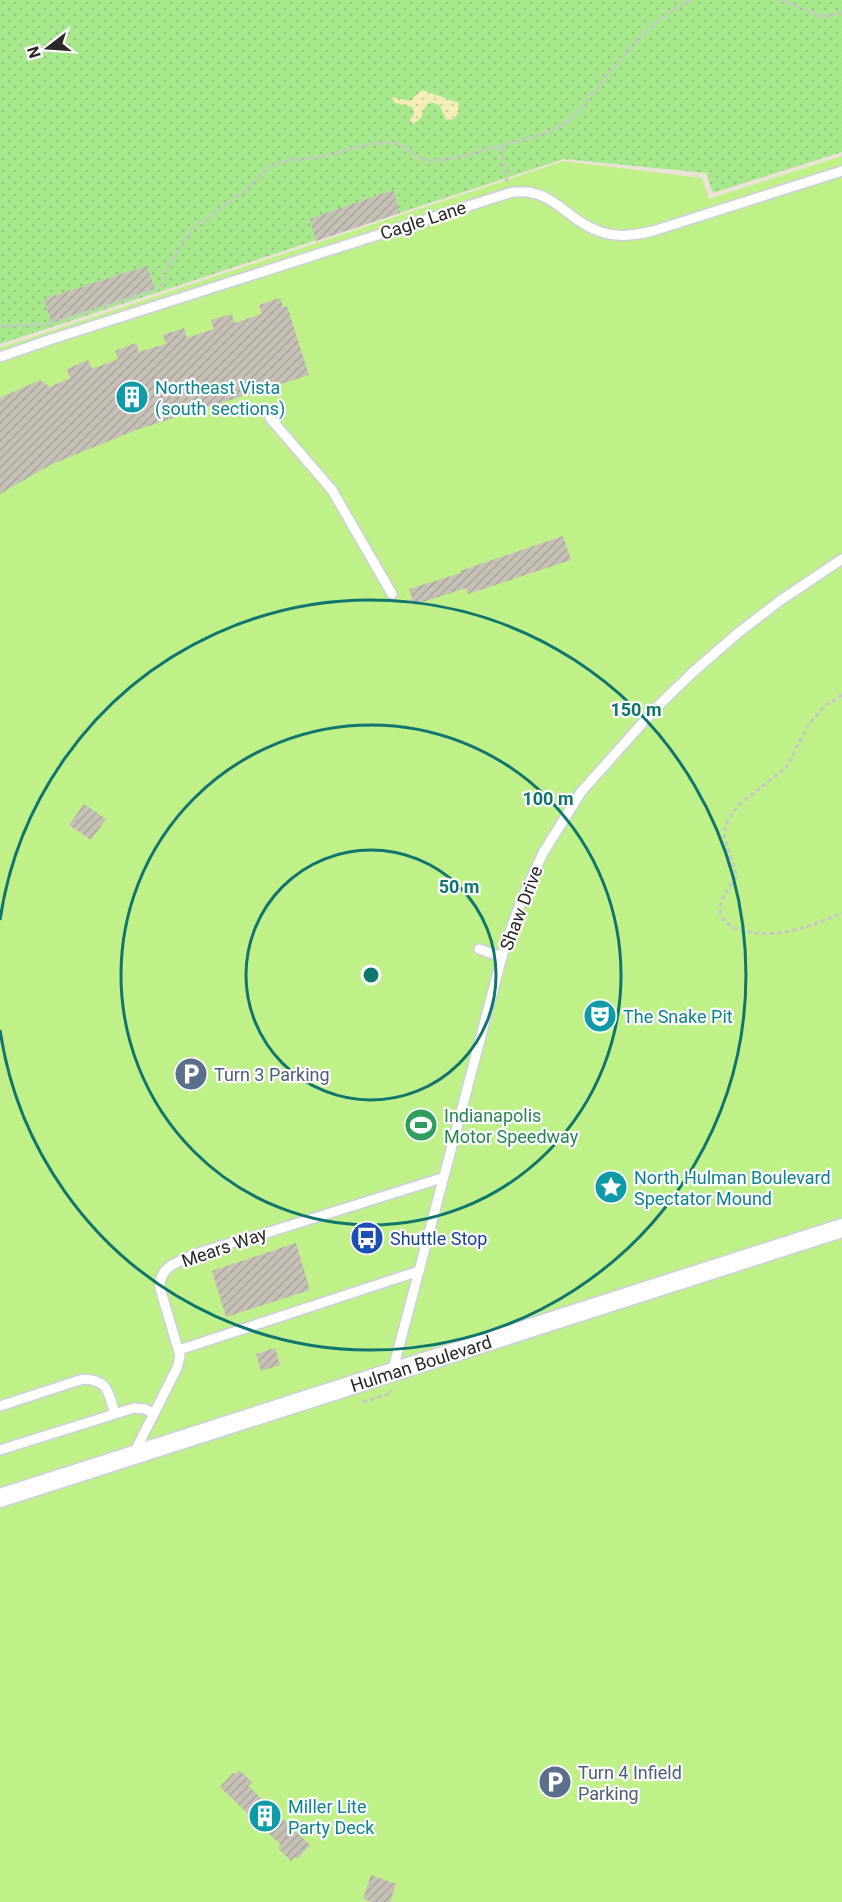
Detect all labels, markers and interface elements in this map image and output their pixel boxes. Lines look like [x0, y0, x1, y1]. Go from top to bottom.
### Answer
north arrow [18, 18, 78, 78]
text: N [23, 44, 45, 60]
street label: Cagle Lane [377, 196, 469, 244]
place label: Northeast Vista (south sections) [155, 377, 285, 420]
building icon: Northeast Vista (south sections) [114, 379, 150, 415]
text: 150 m [610, 699, 662, 720]
text: 100 m [522, 788, 574, 809]
street label: Shaw Drive [495, 863, 547, 953]
text: 50 m [439, 876, 479, 897]
centre of rings [361, 965, 381, 985]
theatre icon: The Snake Pit [582, 998, 618, 1034]
place label: The Snake Pit [623, 1006, 733, 1027]
parking icon: Turn 3 Parking [173, 1056, 209, 1092]
place label: Turn 3 Parking [214, 1064, 330, 1085]
place label: Indianapolis Motor Speedway [444, 1105, 579, 1147]
sports icon: Indianapolis Motor Speedway [403, 1107, 439, 1143]
place label: North Hulman Boulevard Spectator Mound [634, 1167, 831, 1209]
place icon: North Hulman Boulevard Spectator Mound [593, 1169, 629, 1205]
bus stop icon: Shuttle Stop [349, 1220, 385, 1256]
street label: Mears Way [179, 1222, 270, 1271]
place label: Shuttle Stop [390, 1228, 487, 1249]
street label: Hulman Boulevard [348, 1331, 494, 1395]
place label: Turn 4 Infield Parking [578, 1762, 682, 1804]
parking icon: Turn 4 Infield Parking [537, 1764, 573, 1800]
place label: Miller Lite Party Deck [288, 1796, 375, 1838]
building icon: Miller Lite Party Deck [247, 1798, 283, 1834]

